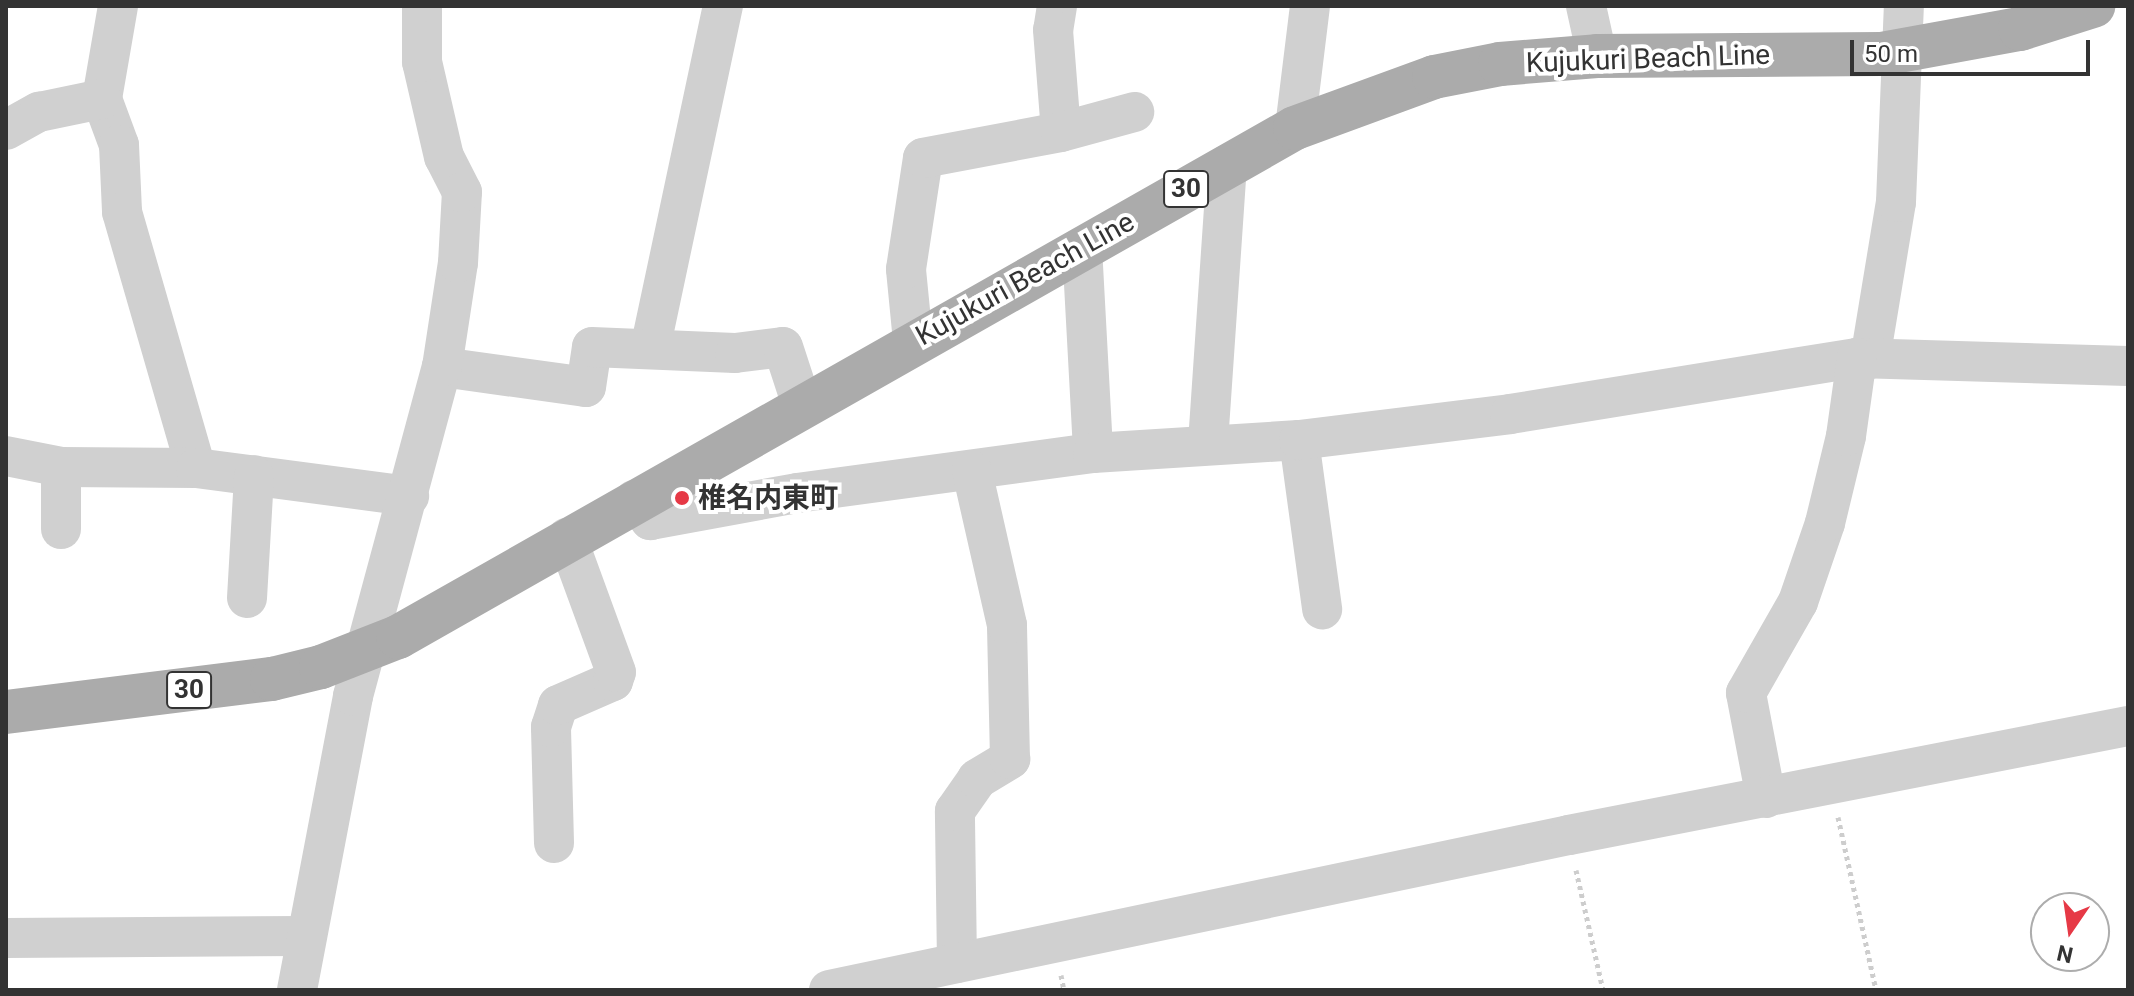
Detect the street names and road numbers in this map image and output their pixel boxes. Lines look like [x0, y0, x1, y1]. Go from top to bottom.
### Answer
street label: Kujukuri Beach Line [1525, 38, 1771, 80]
road number: 30 [1162, 167, 1210, 211]
street label: Kujukuri Beach Line [910, 205, 1140, 353]
road number: 30 [165, 668, 213, 712]

